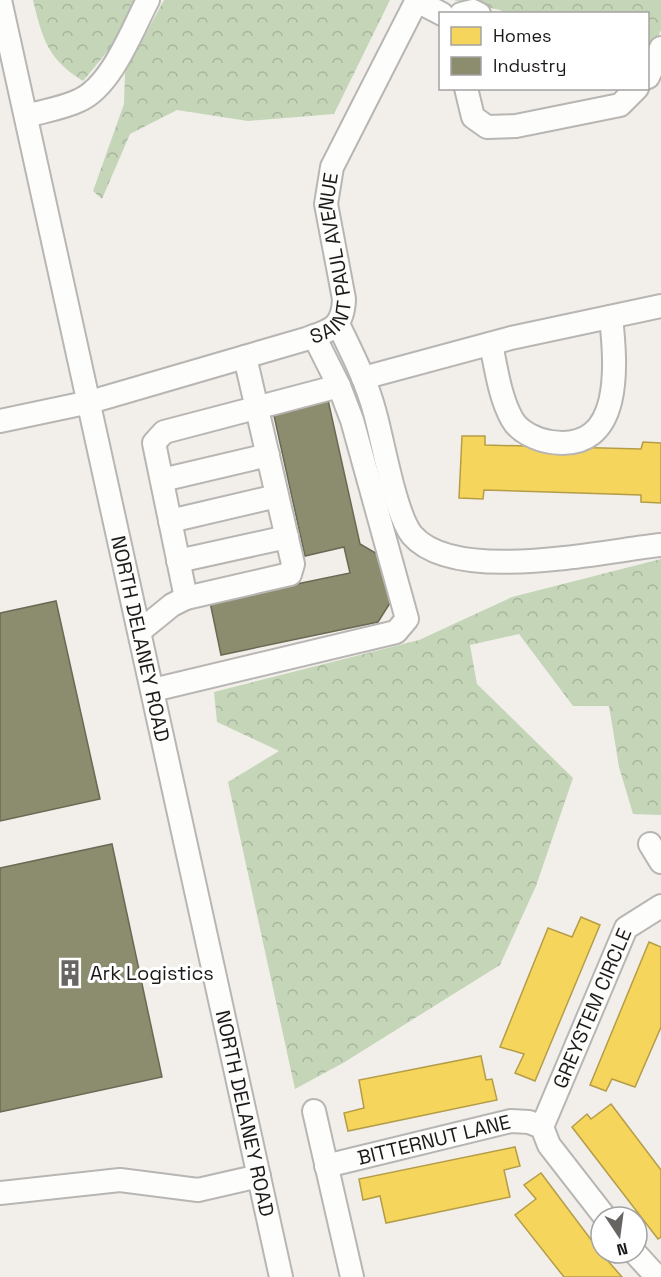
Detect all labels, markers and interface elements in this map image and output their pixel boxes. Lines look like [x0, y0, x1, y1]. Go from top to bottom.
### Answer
legend [439, 12, 649, 90]
text: Homes [493, 24, 552, 47]
text: Industry [493, 54, 566, 77]
street label: SAINT PAUL AVENUE [306, 171, 357, 350]
street label: NORTH DELANEY ROAD [105, 533, 176, 744]
street label: GREYSTEM CIRCLE [547, 924, 637, 1092]
building icon: Ark Logistics [55, 958, 85, 988]
place label: Ark Logistics [90, 960, 214, 986]
street label: NORTH DELANEY ROAD [210, 1008, 280, 1219]
street label: BITTERNUT LANE [355, 1109, 513, 1171]
north arrow [589, 1205, 649, 1265]
text: N [615, 1238, 630, 1261]

